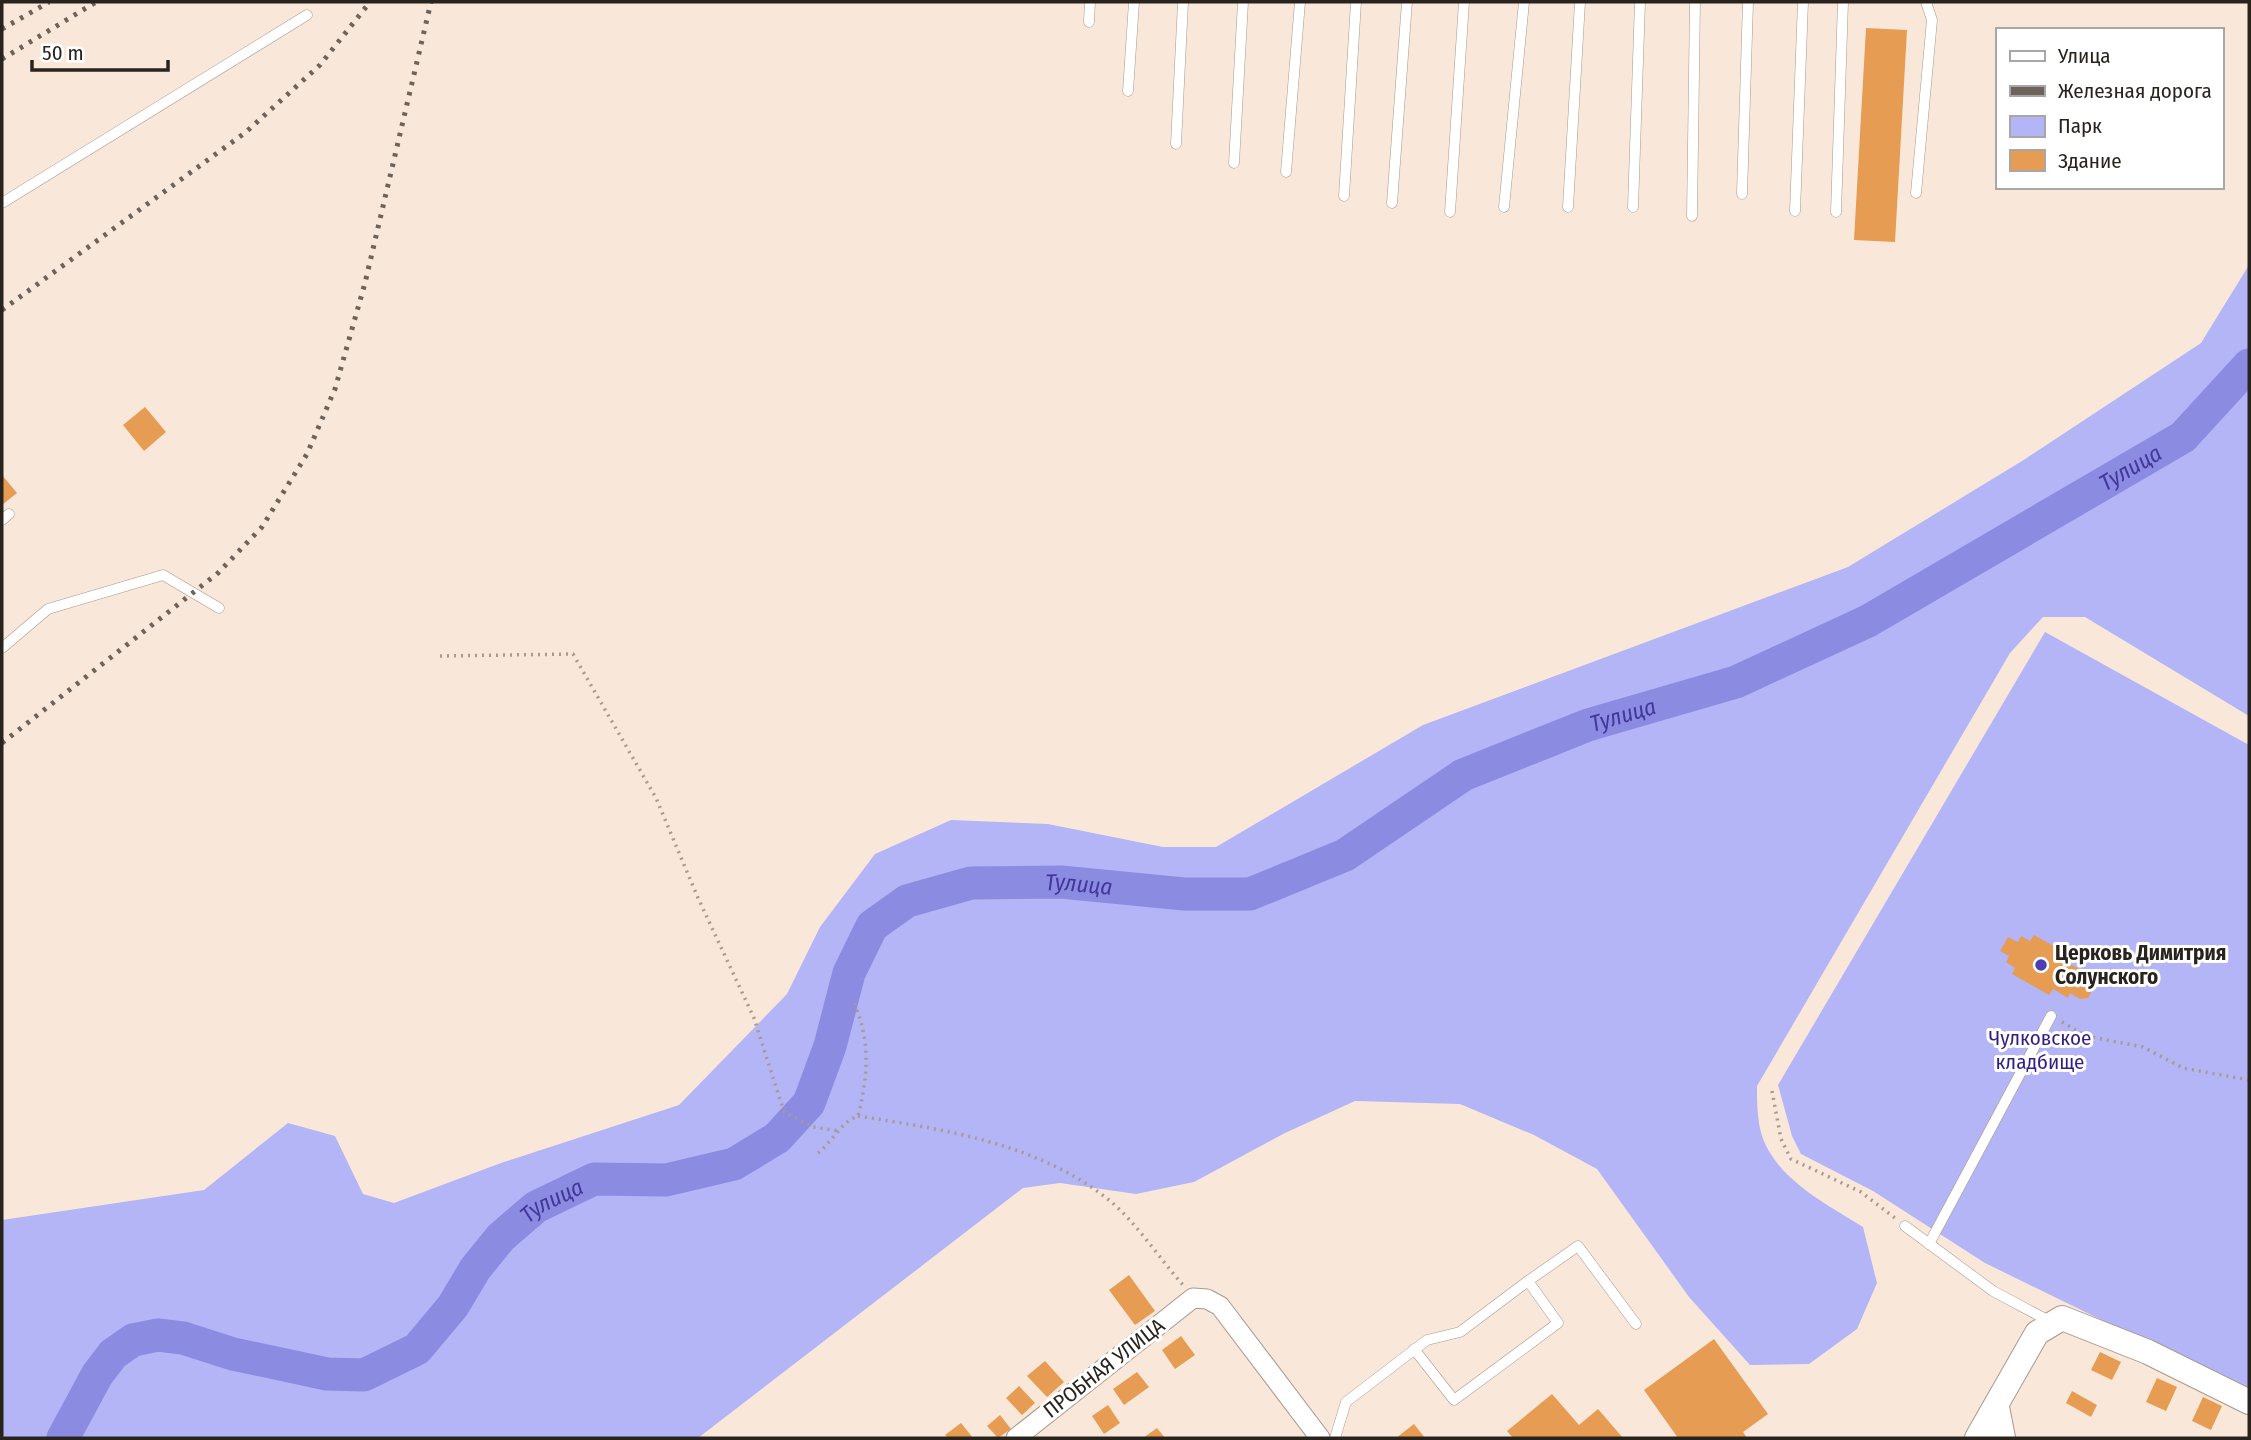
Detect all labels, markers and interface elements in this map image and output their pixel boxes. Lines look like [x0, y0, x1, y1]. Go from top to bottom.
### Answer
scale bar [32, 28, 168, 72]
legend [1996, 28, 2223, 189]
text: 50 m [42, 40, 84, 66]
text: Улица [2057, 43, 2111, 69]
text: Железная дорога [2058, 78, 2212, 104]
text: Парк [2058, 113, 2102, 139]
text: Здание [2058, 148, 2122, 174]
water label: Тулица [2094, 439, 2167, 497]
water label: Тулица [1587, 692, 1659, 738]
water label: Тулица [1045, 868, 1114, 901]
place label: Церковь Димитрия Солунского [2055, 940, 2226, 990]
marker: Церковь Димитрия Солунского [2033, 957, 2049, 973]
park label: Чулковское кладбище [1989, 1025, 2091, 1075]
water label: Тулица [514, 1172, 588, 1229]
street label: ПРОБНАЯ УЛИЦА [1038, 1313, 1170, 1423]

